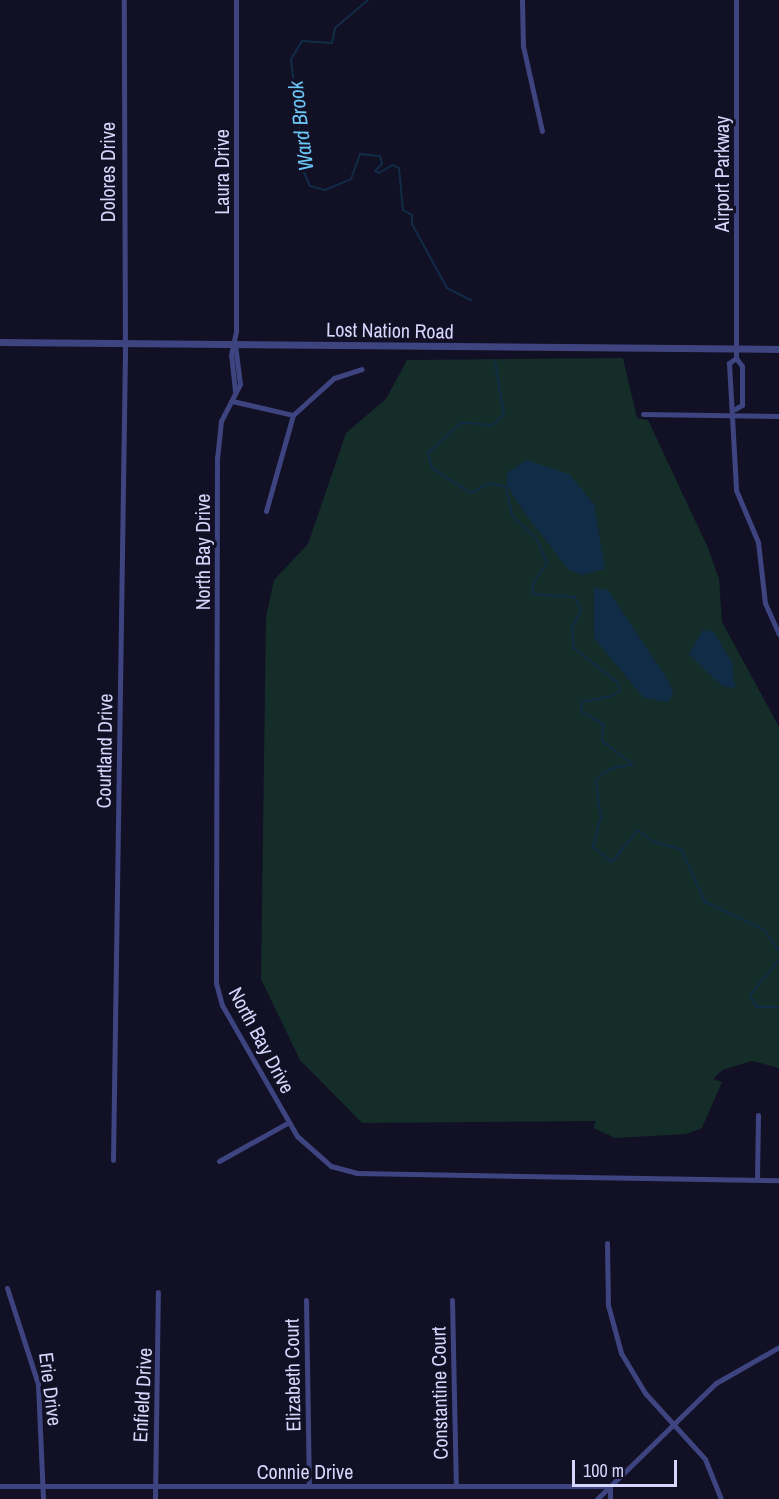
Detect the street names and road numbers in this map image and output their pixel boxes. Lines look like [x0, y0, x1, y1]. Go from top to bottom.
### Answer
street label: Airport Parkway [709, 116, 733, 232]
street label: Dolores Drive [95, 122, 119, 222]
street label: Laura Drive [209, 129, 233, 215]
street label: Lost Nation Road [326, 317, 454, 343]
street label: North Bay Drive [190, 494, 214, 610]
street label: Courtland Drive [91, 693, 117, 809]
street label: North Bay Drive [224, 983, 300, 1097]
street label: Elizabeth Court [279, 1318, 305, 1432]
street label: Constantine Court [426, 1326, 452, 1460]
street label: Enfield Drive [128, 1347, 156, 1443]
street label: Erie Drive [35, 1351, 67, 1427]
street label: Connie Drive [257, 1459, 353, 1483]

